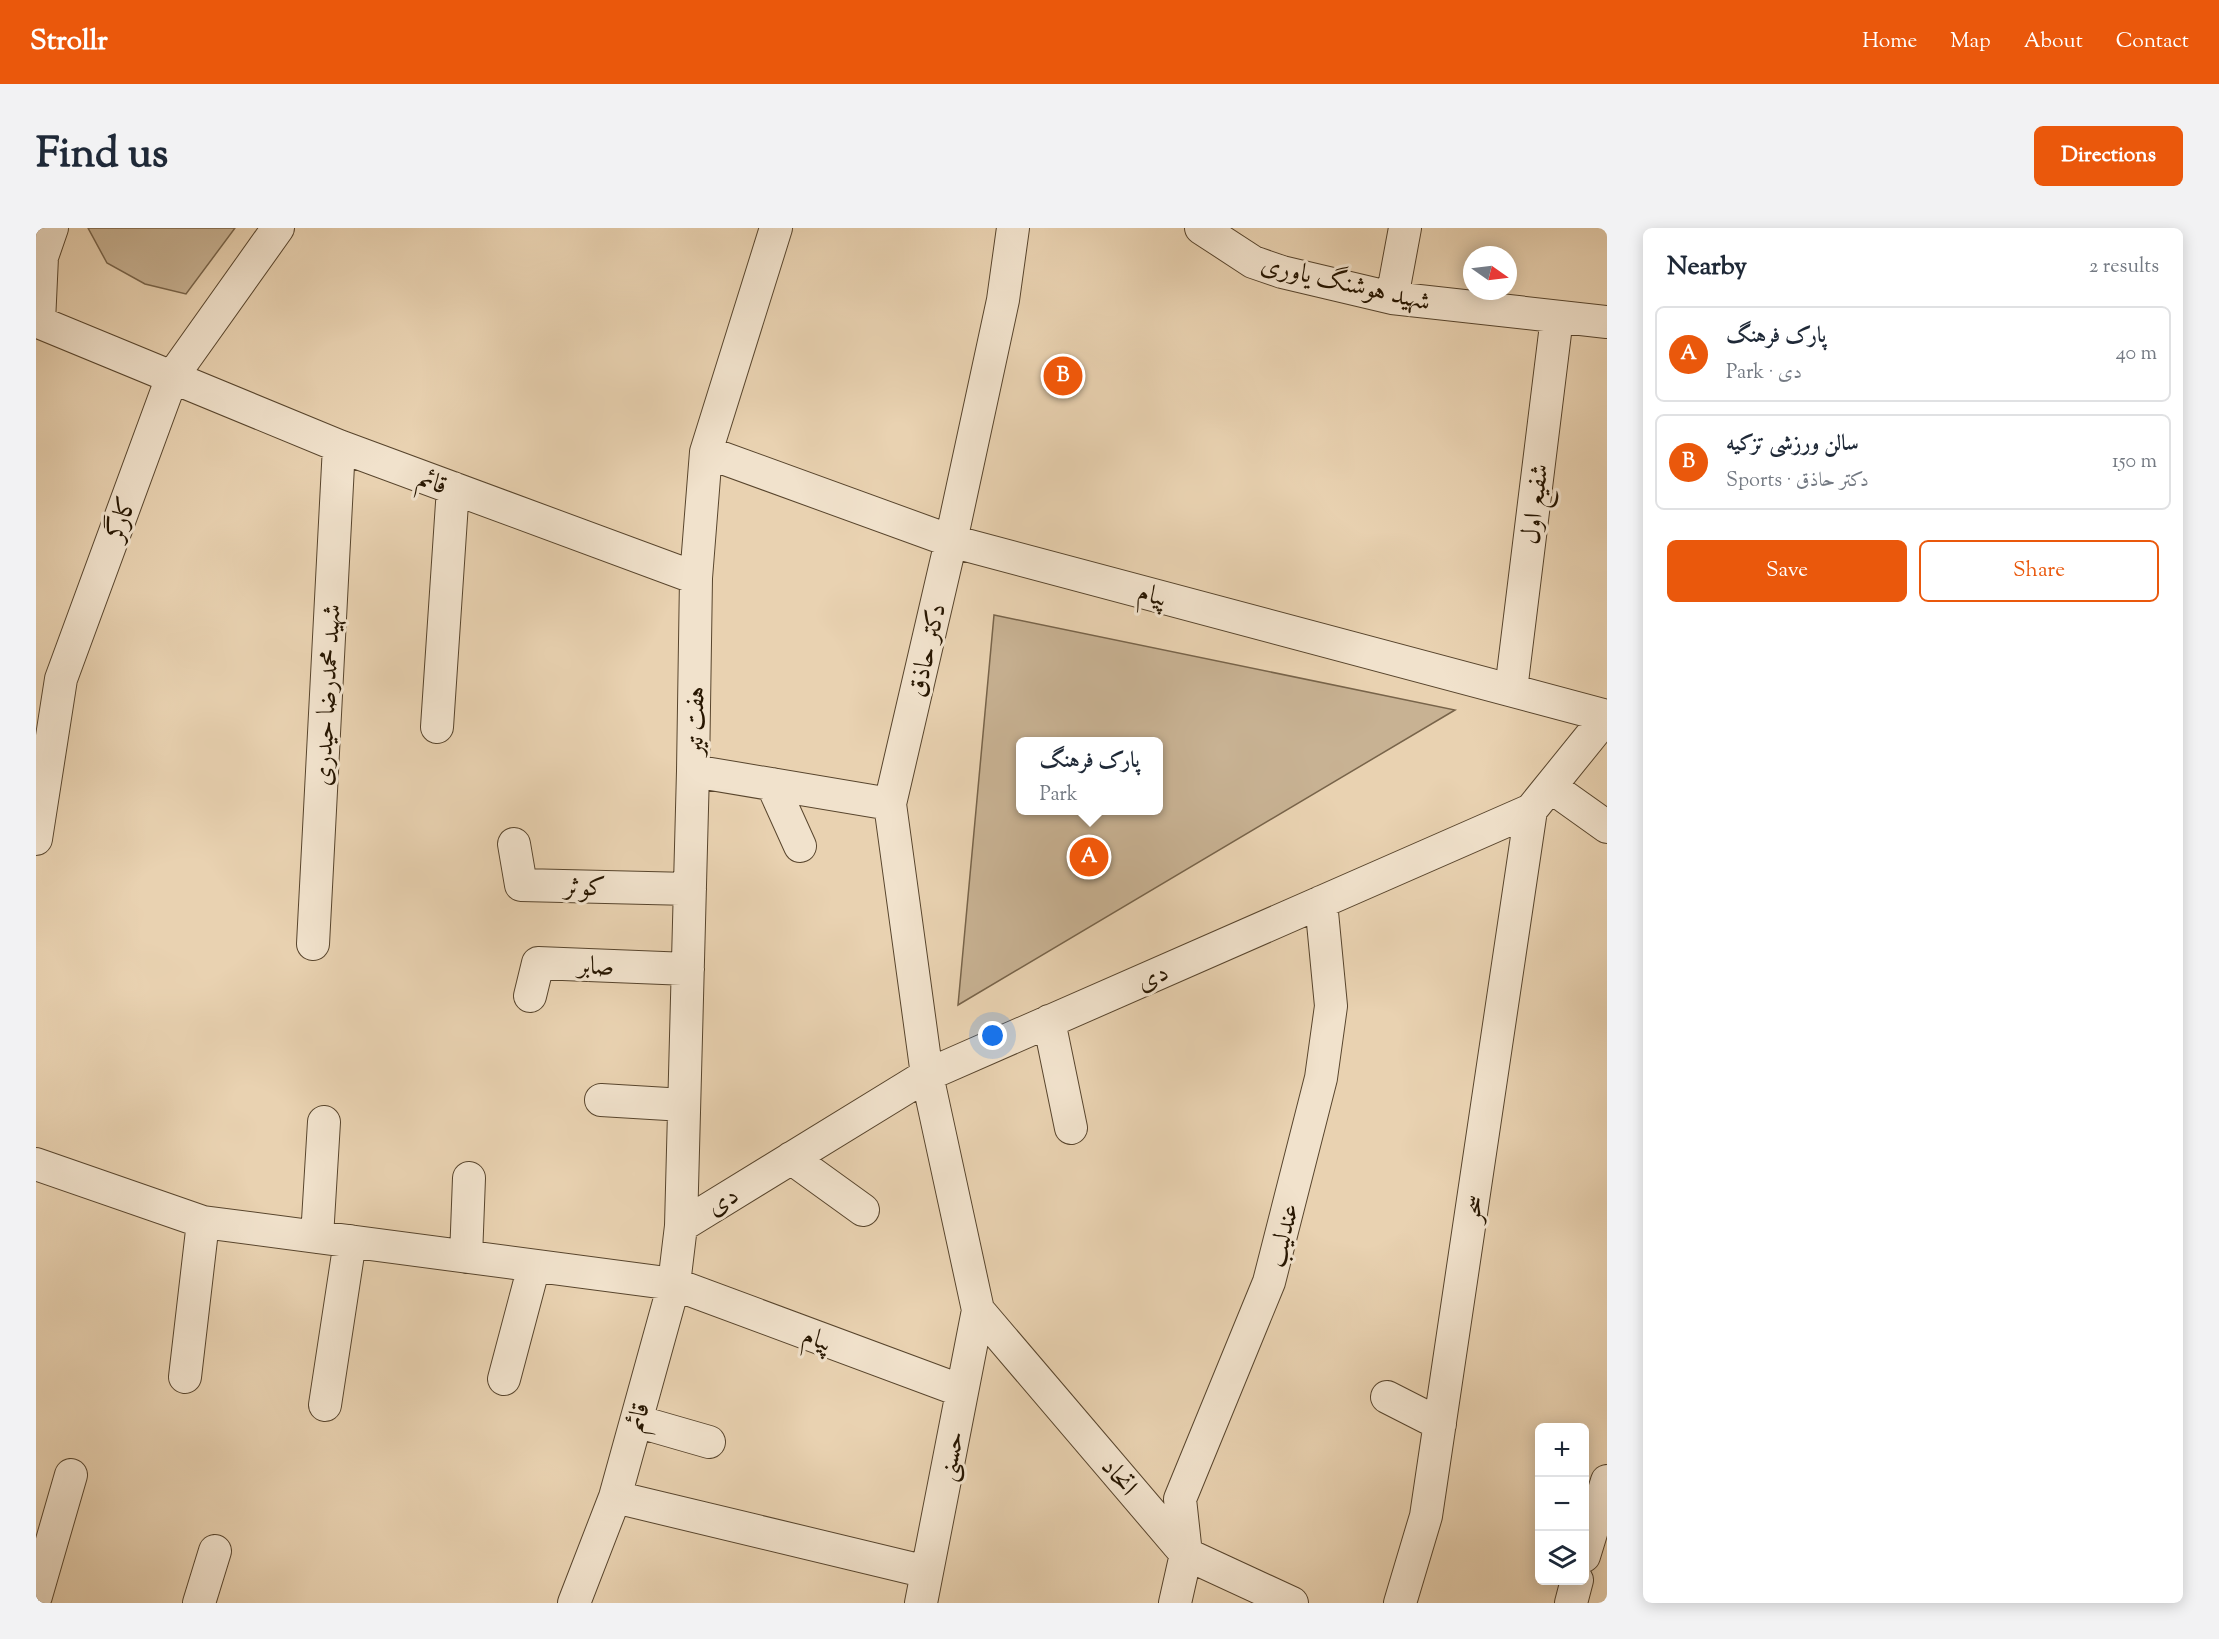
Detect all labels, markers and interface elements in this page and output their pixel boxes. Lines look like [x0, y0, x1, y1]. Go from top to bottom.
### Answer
text: Strollr [30, 22, 108, 62]
text: Home [1862, 27, 1917, 57]
text: Map [1950, 27, 1991, 57]
text: About [2024, 27, 2083, 57]
text: Contact [2116, 27, 2189, 57]
text: Find us [36, 126, 168, 186]
button: Directions [2034, 126, 2183, 186]
north arrow [1463, 246, 1517, 300]
street label: شهید هوشنگ یاوری [1257, 247, 1434, 322]
text: Nearby [1667, 249, 1747, 286]
text: 2 results [2089, 253, 2159, 282]
text: پارک فرهنگ [1726, 321, 1826, 353]
text: A [1680, 340, 1697, 369]
text: 40 m [2116, 340, 2157, 369]
pin: B [1044, 354, 1082, 398]
text: Park · دی [1726, 359, 1802, 388]
text: سالن ورزشی تزکیه [1726, 429, 1859, 461]
text: B [1682, 448, 1695, 477]
text: 150 m [2112, 448, 2157, 477]
street label: قائم [411, 461, 452, 508]
street label: شفیع اول [1513, 462, 1563, 547]
text: Sports · دکتر حاذق [1726, 467, 1869, 496]
street label: کارگر [95, 491, 147, 549]
button: Save [1667, 540, 1907, 602]
button: Share [1919, 540, 2159, 602]
street label: پیام [1133, 575, 1171, 620]
street label: دکتر حاذق [900, 600, 957, 701]
street label: شهید محمدرضا حیدری [305, 603, 352, 787]
street label: هفت تیر [677, 686, 716, 759]
popup [1016, 737, 1163, 815]
text: پارک فرهنگ [1039, 746, 1140, 778]
text: Park [1039, 781, 1078, 810]
pin: A [1070, 834, 1108, 880]
street label: کوثر [561, 870, 606, 907]
street label: صابر [574, 948, 615, 987]
street label: دی [1131, 955, 1175, 1002]
your location [978, 1021, 1007, 1050]
street label: دی [700, 1178, 746, 1226]
street label: سحر [1454, 1192, 1495, 1227]
street label: عندلیب [1259, 1200, 1310, 1272]
street label: پیام [796, 1318, 837, 1365]
street label: قائم [618, 1399, 663, 1437]
map controls [1535, 1423, 1589, 1585]
button: + [1535, 1423, 1589, 1477]
street label: حسنی [929, 1428, 975, 1485]
street label: اتحاد [1091, 1450, 1145, 1505]
button: − [1535, 1477, 1589, 1531]
button: layers [1535, 1531, 1589, 1585]

